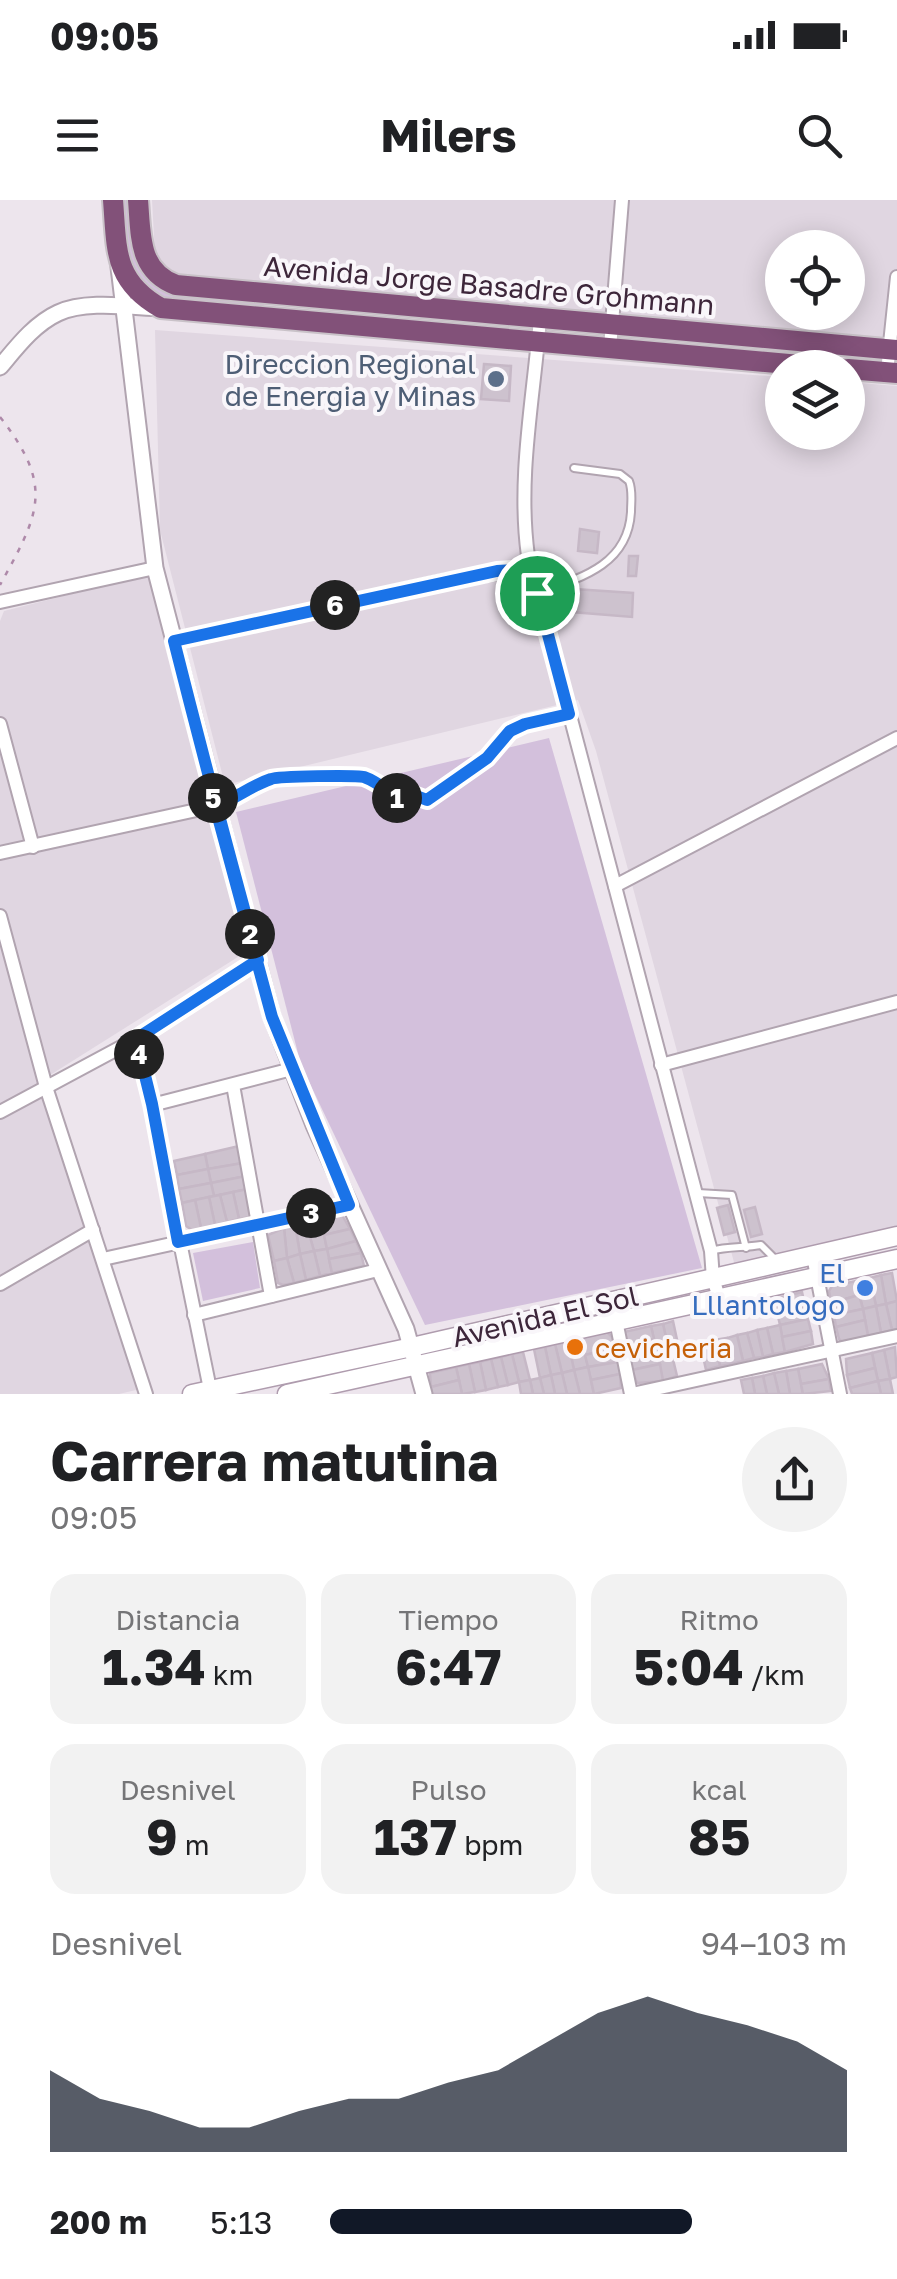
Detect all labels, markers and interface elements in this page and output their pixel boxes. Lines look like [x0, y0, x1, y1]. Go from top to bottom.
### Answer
text: 09:05 [50, 13, 159, 58]
icon: menu [50, 108, 105, 163]
text: Milers [380, 108, 517, 162]
icon: search [792, 108, 847, 163]
map controls [765, 230, 865, 450]
button: locate [765, 230, 865, 330]
street label: Avenida Jorge Basadre Grohmann [262, 249, 716, 321]
place label: Direccion Regional de Energia y Minas [224, 347, 476, 412]
button: layers [765, 350, 865, 450]
marker: Direccion Regional de Energia y Minas [485, 368, 507, 390]
pin [495, 551, 580, 636]
icon: arrive [510, 566, 565, 621]
pin: 6 [310, 580, 360, 630]
text: 6 [326, 588, 344, 621]
pin: 5 [188, 773, 238, 823]
pin: 1 [372, 773, 422, 823]
text: 5 [204, 781, 222, 814]
text: 1 [390, 781, 404, 814]
pin: 2 [225, 909, 275, 959]
text: 2 [241, 917, 259, 950]
pin: 4 [114, 1029, 164, 1079]
text: 4 [130, 1037, 148, 1070]
pin: 3 [286, 1188, 336, 1238]
text: 3 [302, 1196, 320, 1229]
place label: El Lllantologo [691, 1256, 845, 1321]
marker: El Lllantologo [854, 1277, 876, 1299]
street label: Avenida El Sol [449, 1279, 641, 1353]
place label: cevicheria [595, 1331, 732, 1364]
marker: cevicheria [564, 1336, 586, 1358]
text: Carrera matutina [50, 1427, 499, 1493]
button: share [742, 1427, 847, 1532]
text: 09:05 [50, 1498, 137, 1536]
text: Distancia [115, 1603, 240, 1636]
text: Tiempo [399, 1603, 498, 1636]
text: Ritmo [680, 1603, 759, 1636]
text: 1.34 [102, 1636, 206, 1696]
text: 6:47 [395, 1636, 502, 1696]
text: 5:04 [634, 1636, 744, 1696]
text: km [206, 1658, 253, 1691]
text: /km [744, 1658, 805, 1691]
text: Desnivel [120, 1773, 236, 1806]
text: Pulso [411, 1773, 486, 1806]
text: kcal [692, 1773, 747, 1806]
text: 9 [146, 1806, 178, 1866]
text: 137 [374, 1806, 457, 1866]
text: 85 [688, 1806, 750, 1866]
text: m [178, 1828, 210, 1861]
text: bpm [457, 1828, 523, 1861]
text: Desnivel [50, 1924, 182, 1962]
text: 94–103 m [701, 1924, 847, 1962]
text: 200 m [50, 2203, 147, 2241]
text: 5:13 [210, 2203, 272, 2241]

